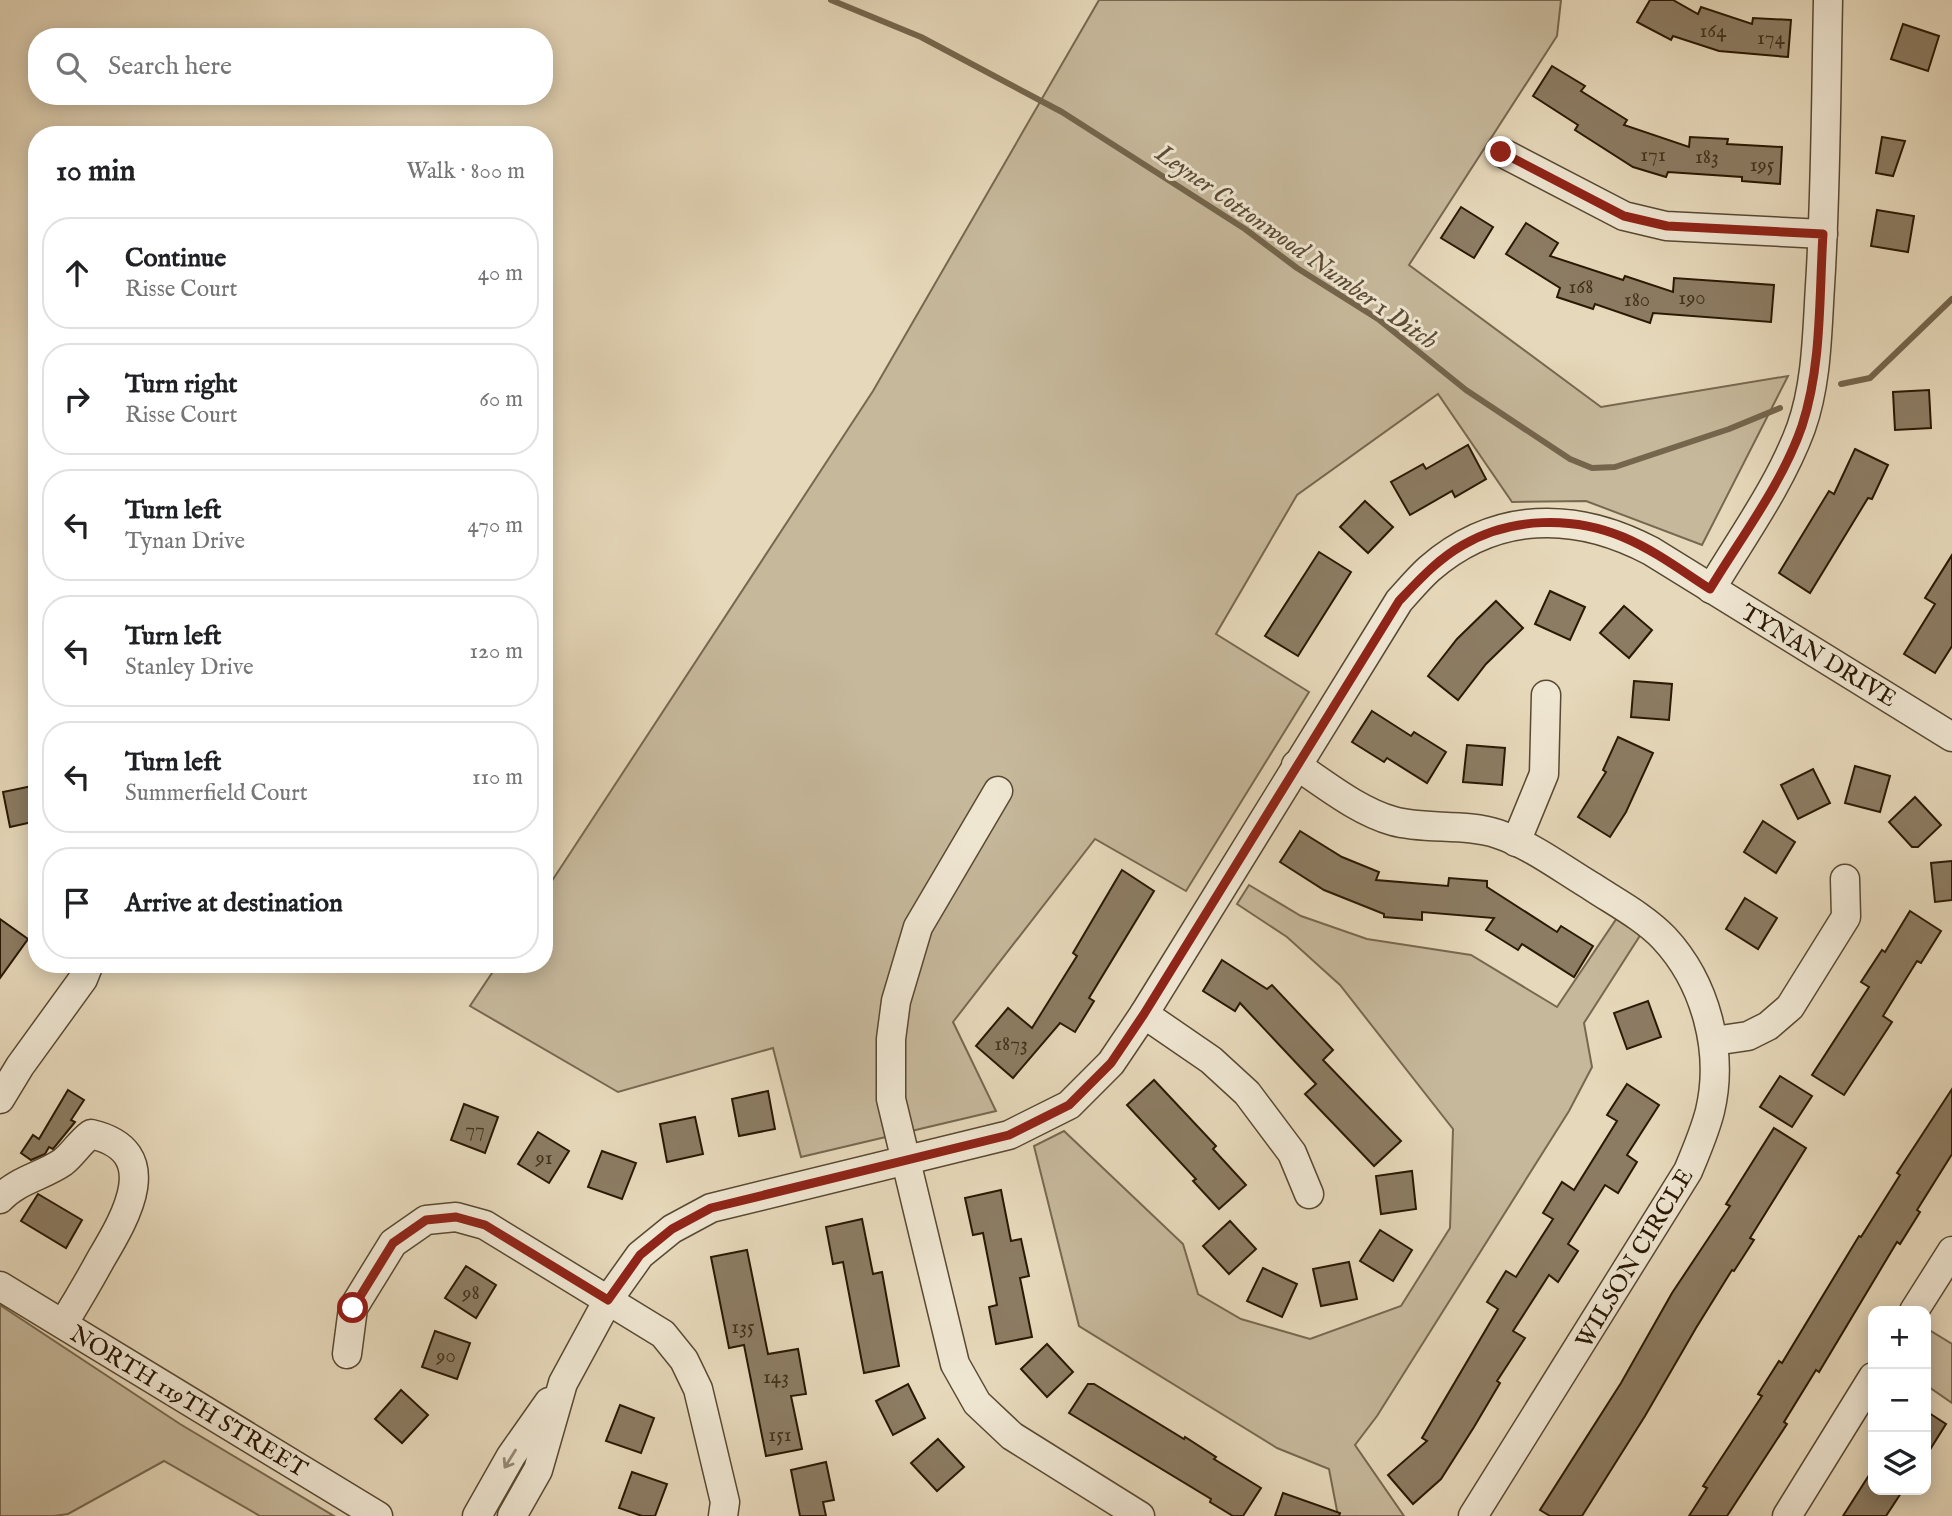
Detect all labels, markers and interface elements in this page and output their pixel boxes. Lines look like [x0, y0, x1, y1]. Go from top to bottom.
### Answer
house number: 164 [1700, 18, 1727, 45]
house number: 174 [1757, 25, 1786, 52]
search box [28, 28, 553, 105]
icon: search [52, 48, 90, 86]
text: Search here [108, 50, 232, 83]
water label: Leyner Cottonwood Number 1 Ditch [1148, 136, 1444, 357]
route end [1485, 136, 1516, 167]
house number: 171 [1640, 142, 1666, 169]
house number: 183 [1695, 144, 1719, 171]
house number: 195 [1750, 152, 1775, 179]
text: 10 min [56, 153, 136, 191]
text: Walk · 800 m [406, 157, 525, 186]
text: Continue [125, 242, 226, 275]
icon: ahead [58, 254, 96, 292]
text: 40 m [478, 259, 523, 288]
house number: 168 [1569, 274, 1593, 301]
text: Risse Court [125, 275, 237, 304]
house number: 190 [1678, 285, 1706, 312]
house number: 180 [1624, 287, 1650, 314]
text: Turn right [125, 368, 238, 401]
icon: right [58, 380, 96, 418]
text: 60 m [479, 385, 523, 414]
text: Risse Court [125, 401, 237, 430]
text: Turn left [125, 494, 222, 527]
icon: left [58, 506, 96, 544]
text: 470 m [468, 511, 523, 540]
text: Tynan Drive [125, 527, 245, 556]
street label: TYNAN DRIVE [1735, 598, 1902, 715]
text: Turn left [125, 620, 222, 653]
icon: left [58, 632, 96, 670]
text: 120 m [470, 637, 523, 666]
text: Stanley Drive [125, 653, 254, 682]
text: Turn left [125, 746, 222, 779]
icon: left [58, 758, 96, 796]
text: 110 m [472, 763, 523, 792]
text: Summerfield Court [125, 779, 308, 808]
icon: arrive [58, 884, 96, 922]
text: Arrive at destination [125, 887, 343, 920]
house number: 1873 [994, 1031, 1028, 1058]
house number: 77 [465, 1117, 485, 1144]
house number: 91 [535, 1145, 552, 1172]
street label: WILSON CIRCLE [1569, 1163, 1701, 1354]
house number: 98 [461, 1280, 480, 1307]
route start [337, 1292, 368, 1323]
map controls [1868, 1306, 1931, 1495]
button: + [1868, 1306, 1931, 1369]
house number: 135 [731, 1314, 755, 1341]
street label: NORTH 119TH STREET [64, 1319, 313, 1486]
house number: 90 [435, 1343, 456, 1370]
house number: 143 [763, 1364, 789, 1391]
button: − [1868, 1369, 1931, 1432]
house number: 151 [768, 1422, 792, 1449]
button: layers [1868, 1432, 1931, 1495]
one-way arrow [503, 1449, 518, 1468]

